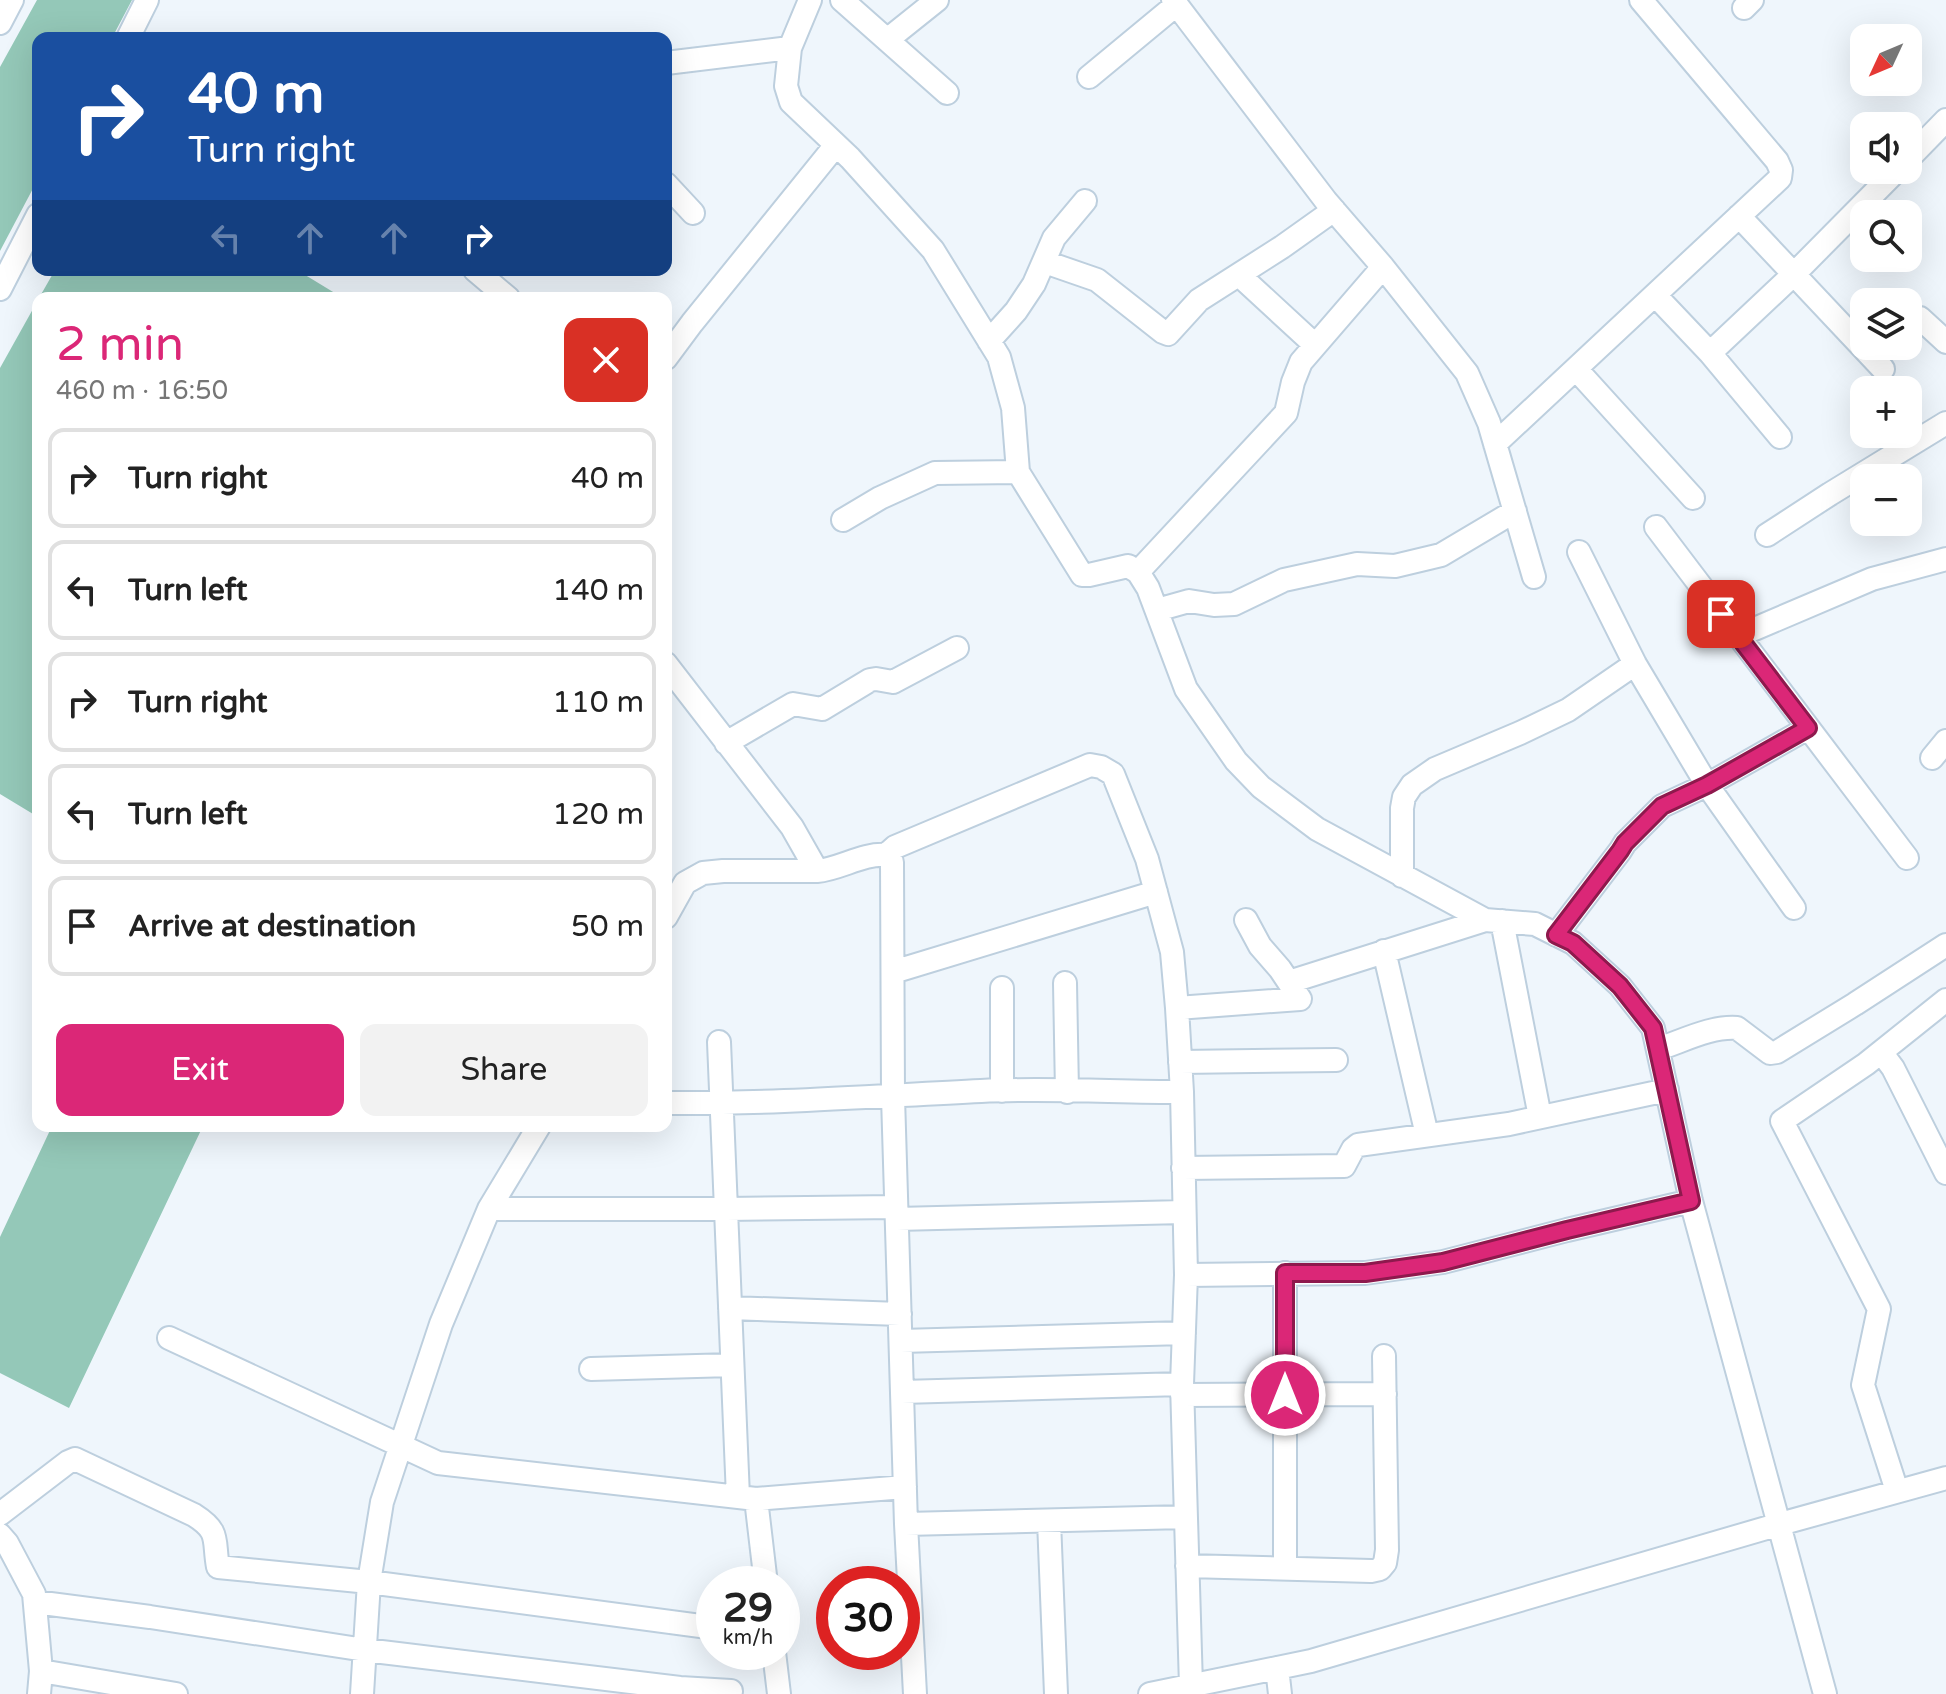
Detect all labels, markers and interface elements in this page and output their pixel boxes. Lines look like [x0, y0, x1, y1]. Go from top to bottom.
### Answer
north arrow [1850, 24, 1922, 96]
map controls [1850, 24, 1922, 536]
text: 40 m [188, 61, 324, 128]
icon: right [56, 64, 160, 168]
button: sound [1850, 112, 1922, 184]
text: Turn right [188, 129, 355, 172]
button: search [1850, 200, 1922, 272]
icon: left [204, 216, 248, 260]
icon: ahead [288, 216, 332, 260]
icon: ahead [372, 216, 416, 260]
icon: right [456, 216, 500, 260]
button: layers [1850, 288, 1922, 360]
text: 2 min [56, 316, 184, 374]
button: close [564, 318, 648, 402]
text: 460 m · 16:50 [56, 375, 228, 406]
button: + [1850, 376, 1922, 448]
icon: right [60, 456, 104, 500]
text: Turn right [128, 460, 268, 497]
text: 40 m [571, 460, 644, 497]
button: − [1850, 464, 1922, 536]
icon: left [60, 568, 104, 612]
text: Turn left [128, 572, 247, 609]
text: 140 m [552, 572, 644, 609]
pin [1687, 580, 1755, 648]
icon: arrive [1699, 592, 1743, 636]
icon: right [60, 680, 104, 724]
text: Turn right [128, 684, 268, 721]
text: 110 m [552, 684, 644, 721]
icon: left [60, 792, 104, 836]
text: Turn left [128, 796, 247, 833]
text: 120 m [552, 796, 644, 833]
icon: arrive [60, 904, 104, 948]
text: Arrive at destination [128, 908, 416, 945]
text: 50 m [571, 908, 644, 945]
button: Exit [56, 1024, 344, 1116]
button: Share [360, 1024, 648, 1116]
position arrow [1243, 1353, 1327, 1437]
speed limit sign: 30 [816, 1566, 920, 1670]
text: 29 [723, 1584, 773, 1632]
text: km/h [723, 1626, 773, 1650]

